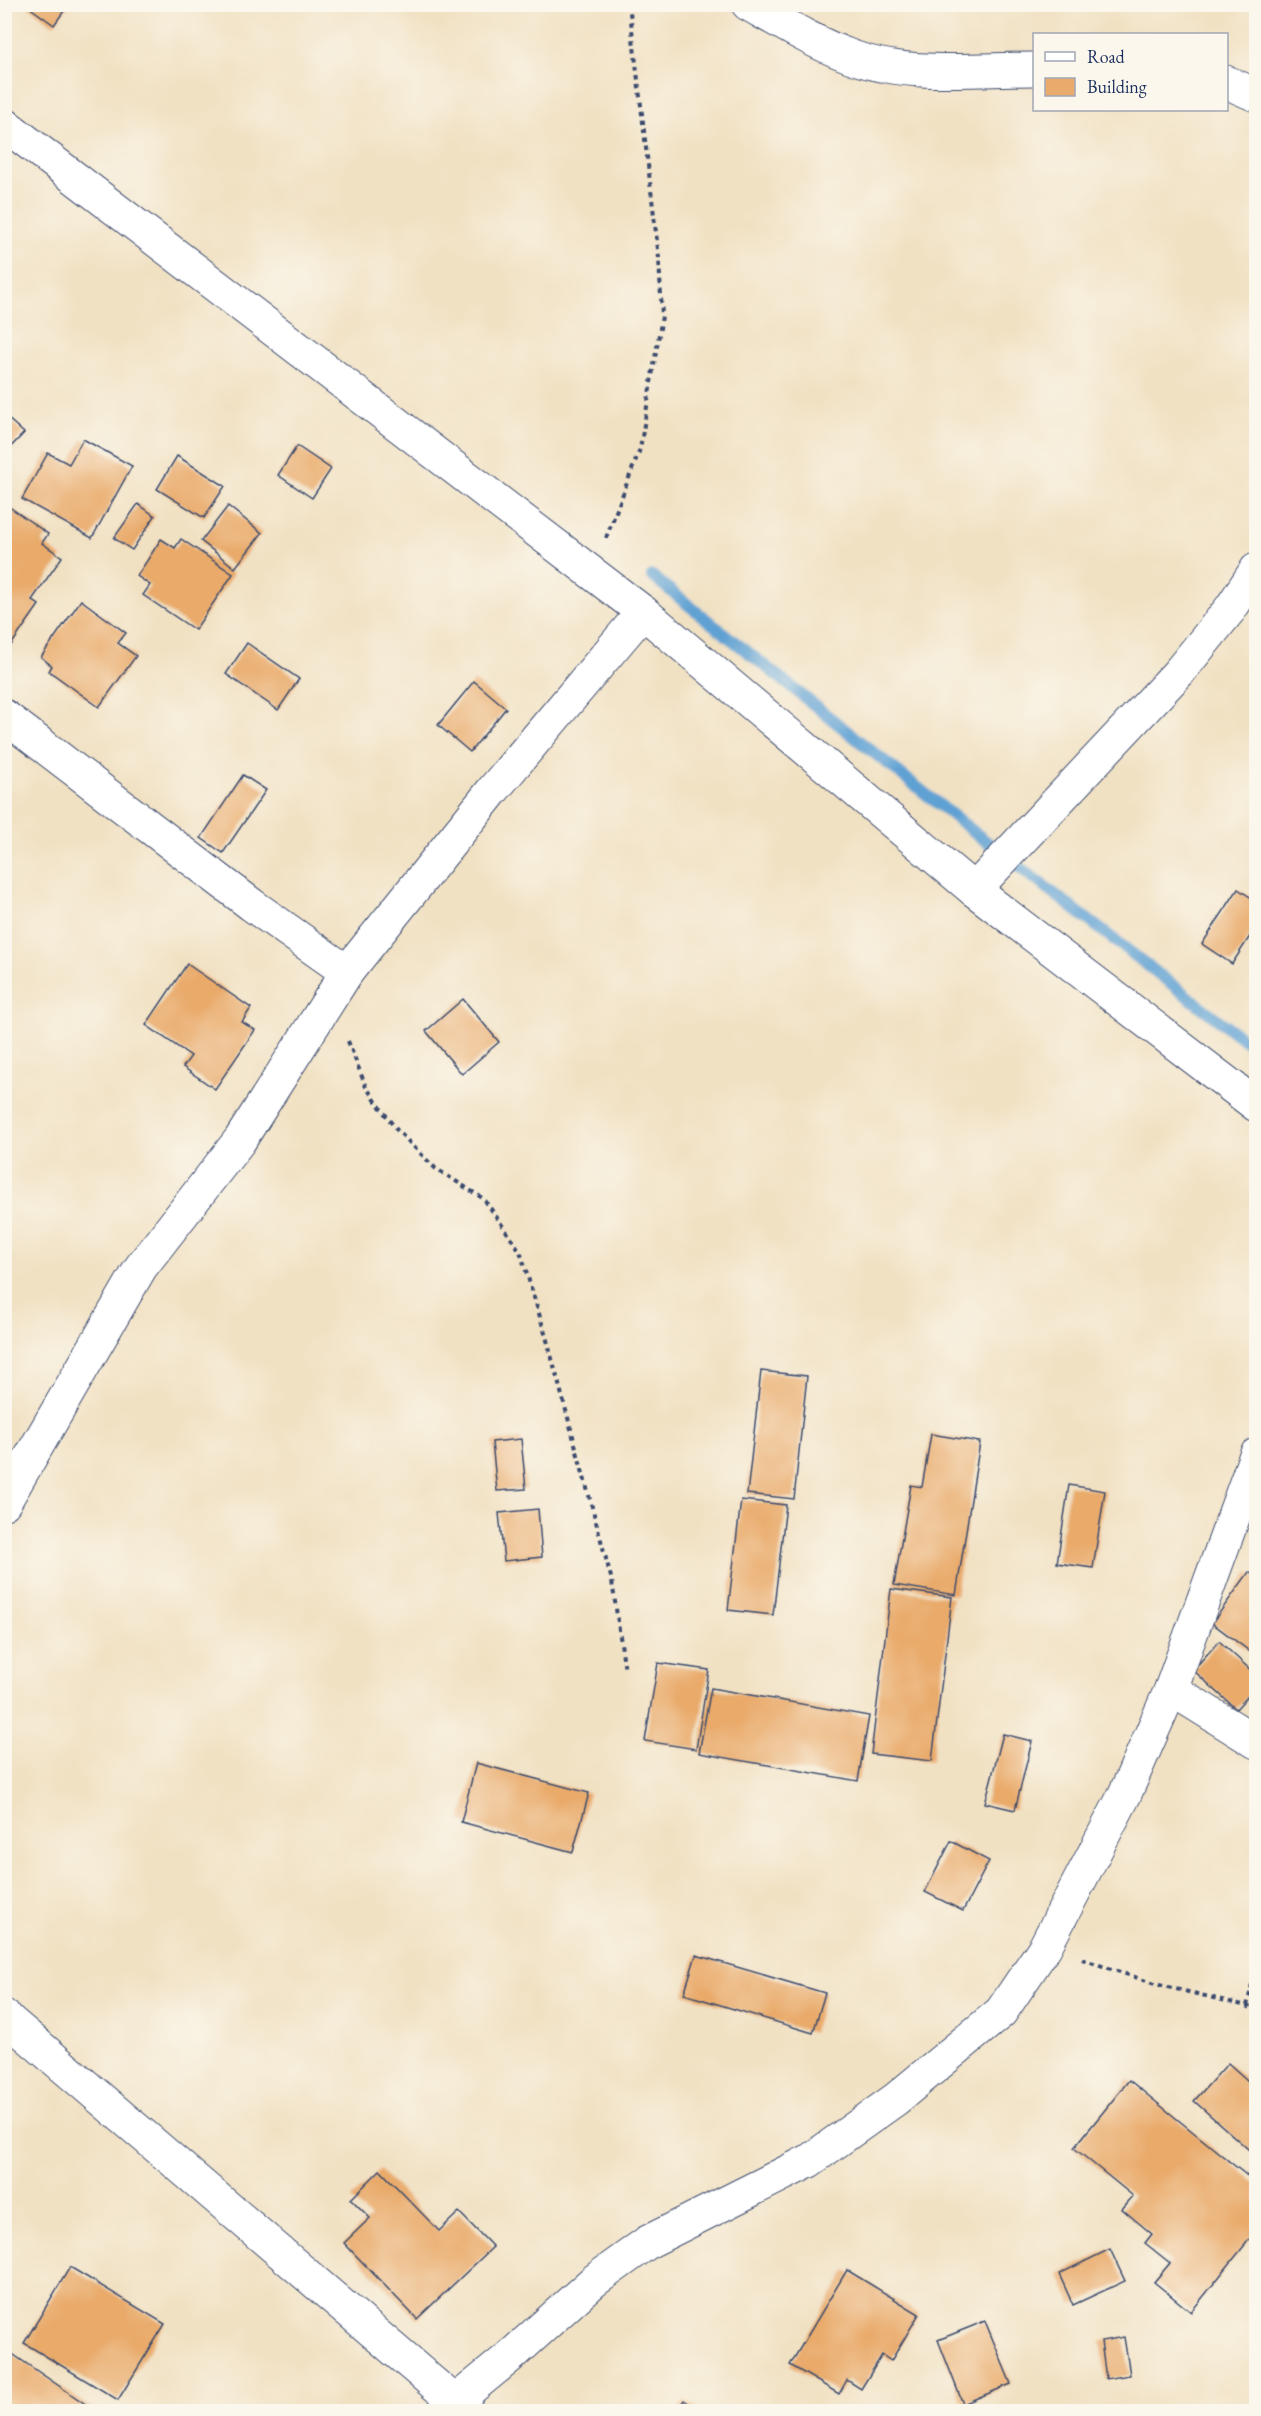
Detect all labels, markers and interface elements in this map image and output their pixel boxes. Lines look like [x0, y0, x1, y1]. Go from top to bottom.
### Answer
legend [1033, 33, 1228, 111]
text: Road [1087, 45, 1126, 68]
text: Building [1087, 75, 1147, 98]

